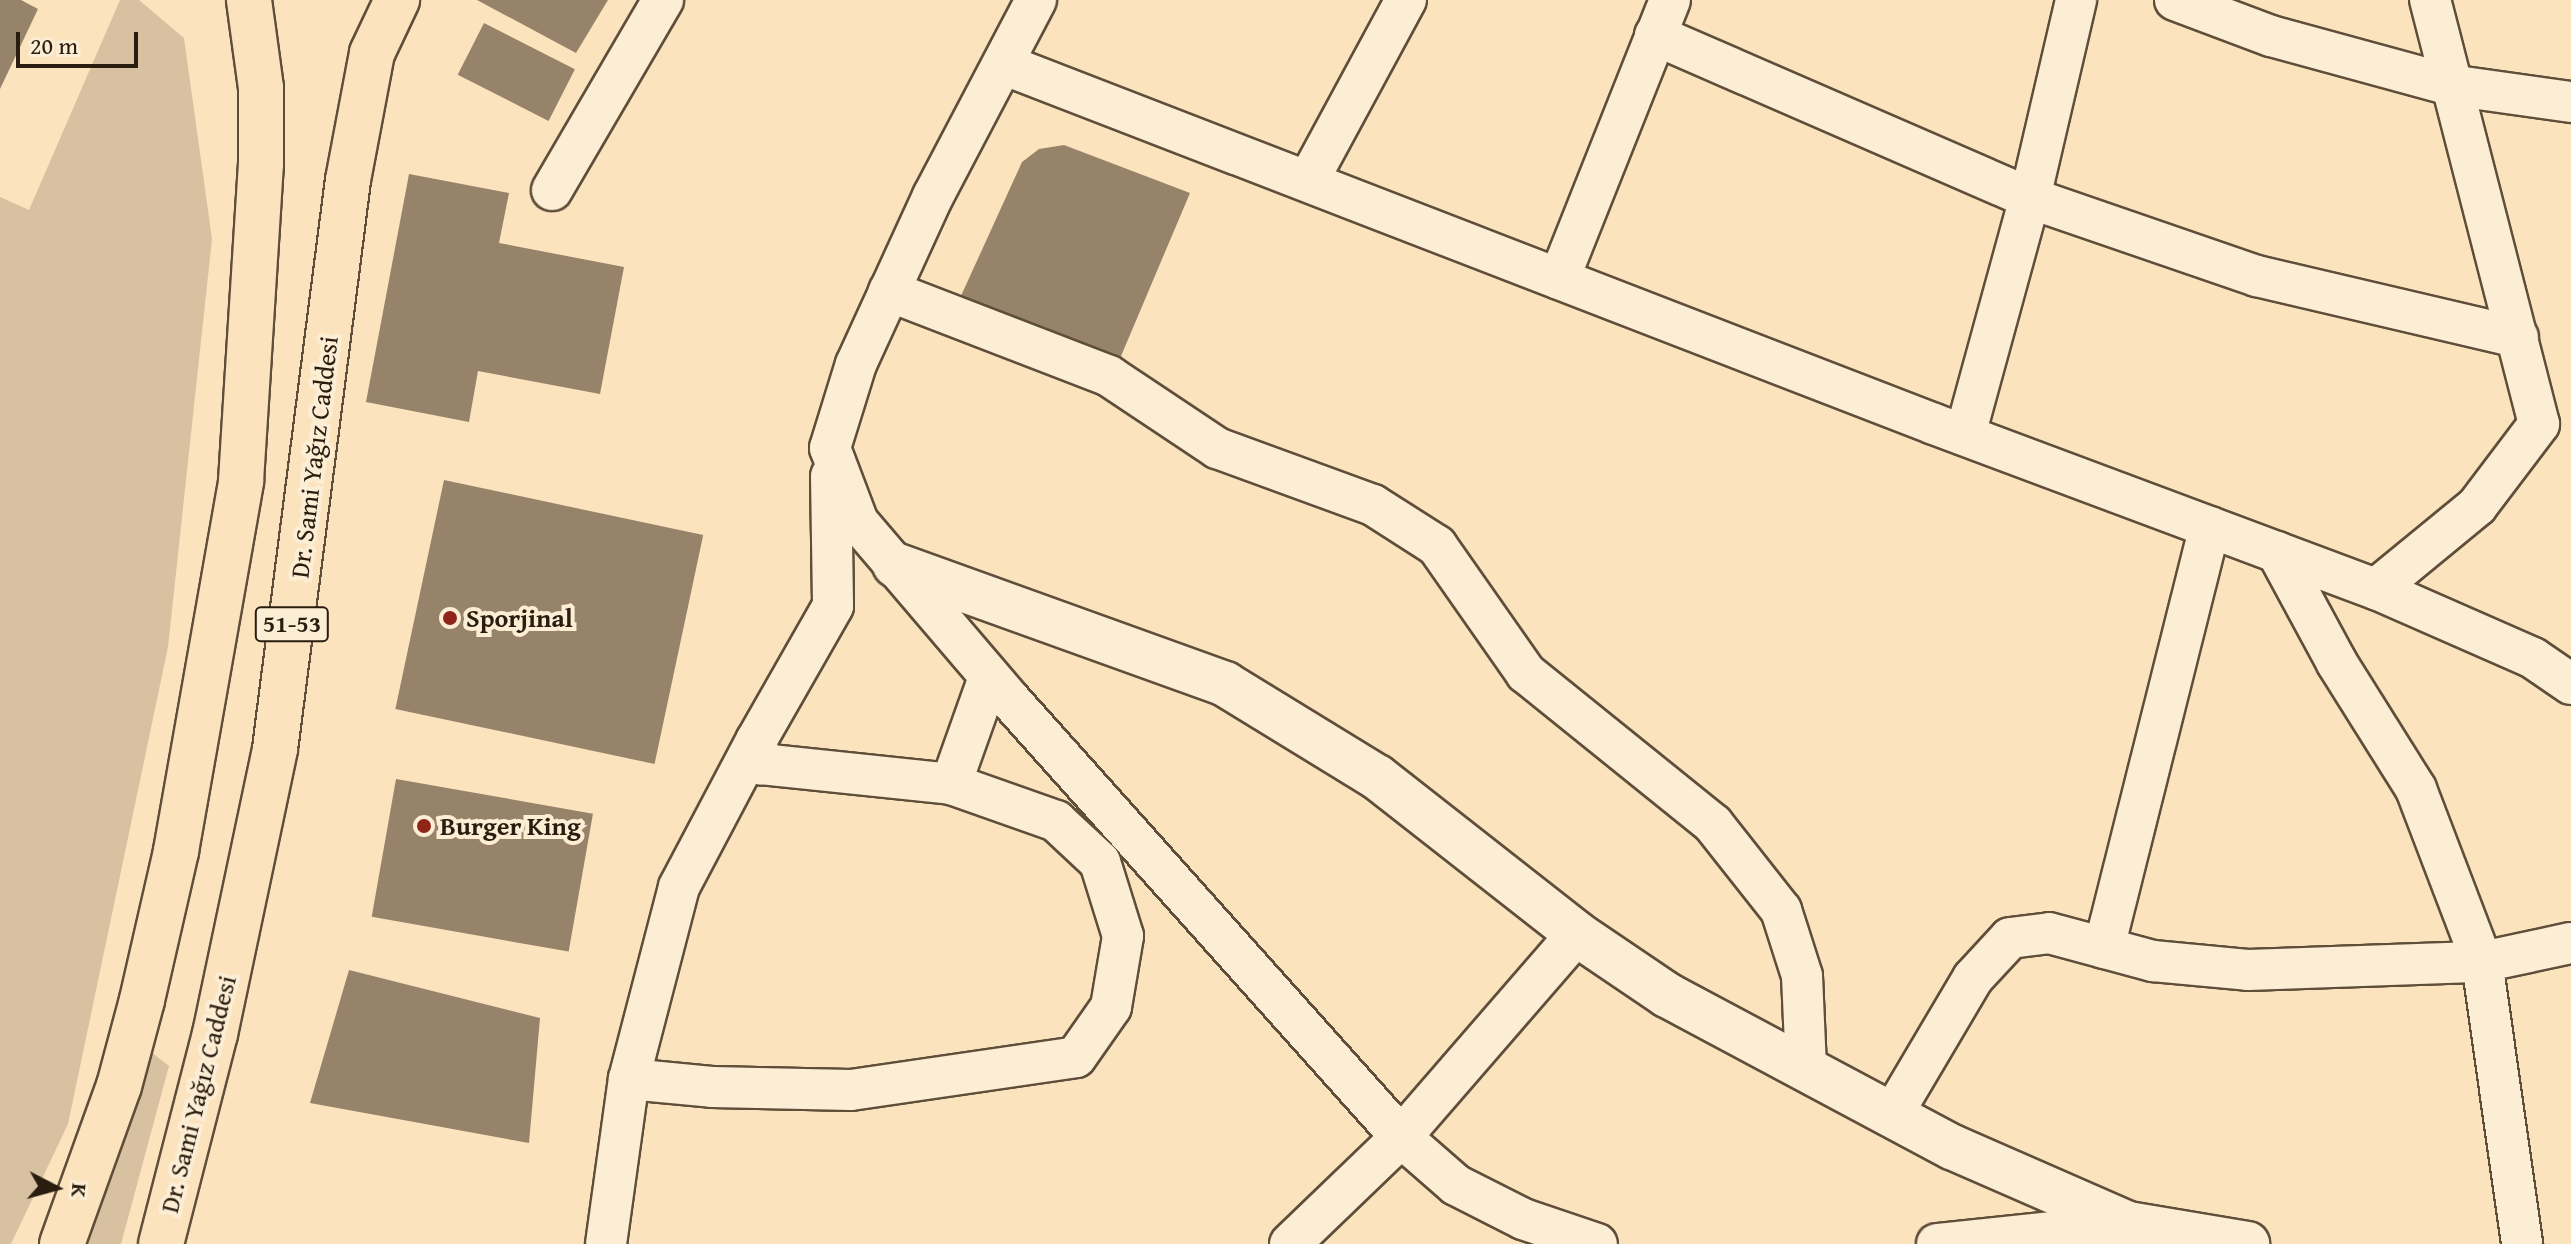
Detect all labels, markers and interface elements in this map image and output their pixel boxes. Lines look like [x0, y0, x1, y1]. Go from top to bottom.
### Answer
scale bar [20, 16, 142, 66]
text: 20 m [30, 28, 78, 63]
street label: Dr. Sami Yağız Caddesi [284, 334, 344, 580]
place label: Sporjinal [466, 602, 573, 634]
road number: 51-53 [254, 604, 330, 644]
marker: Sporjinal [441, 609, 459, 627]
place label: Burger King [440, 810, 581, 842]
marker: Burger King [415, 817, 433, 835]
street label: Dr. Sami Yağız Caddesi [153, 972, 243, 1216]
north arrow [16, 1148, 96, 1228]
text: K [63, 1182, 97, 1199]

